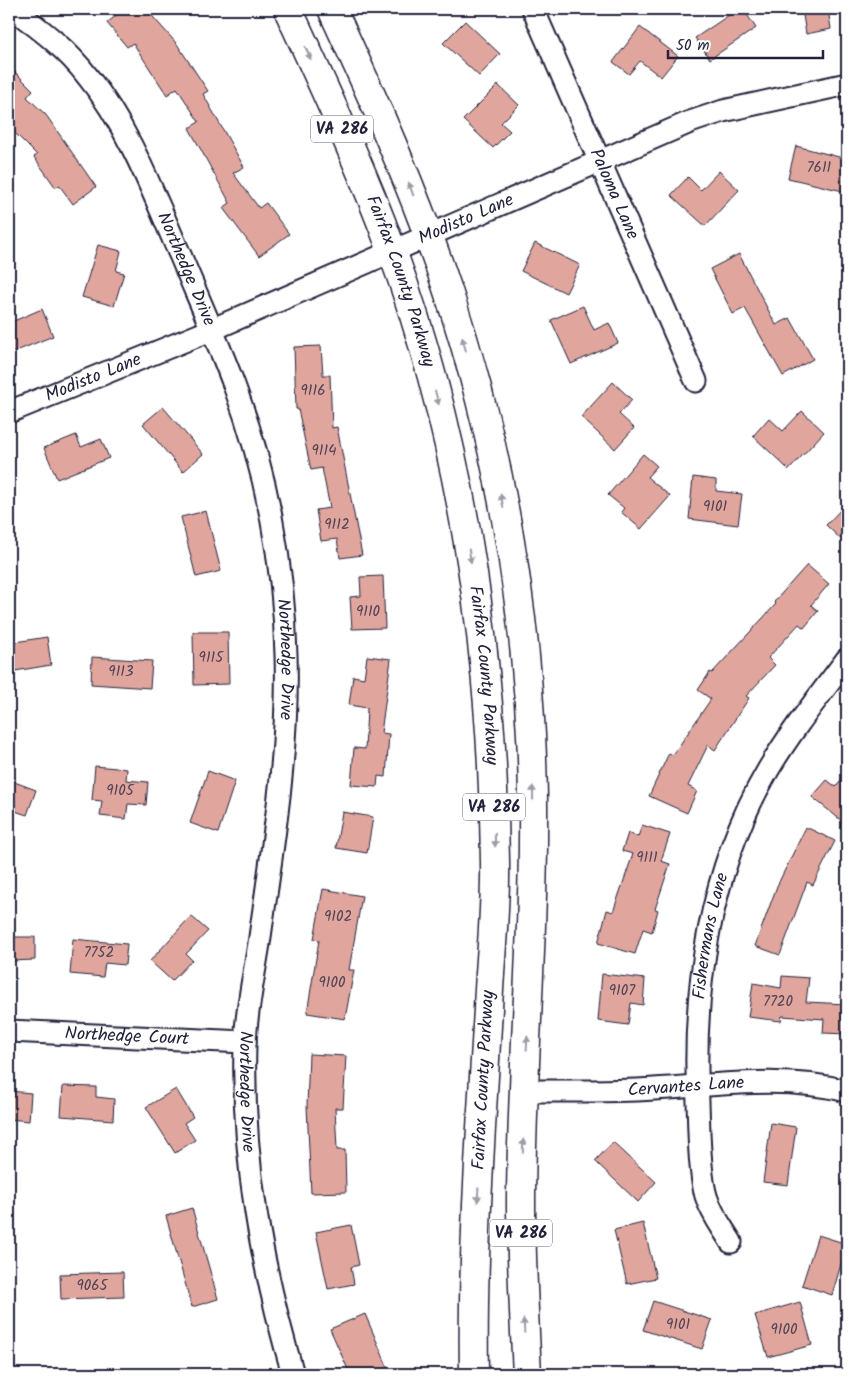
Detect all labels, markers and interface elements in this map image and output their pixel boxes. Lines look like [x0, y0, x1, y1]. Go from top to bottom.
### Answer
scale bar [668, 28, 824, 60]
text: 50 m [676, 34, 710, 58]
one-way arrow [304, 46, 312, 60]
road number: VA 286 [311, 116, 373, 142]
street label: Paloma Lane [581, 144, 647, 244]
house number: 7611 [807, 156, 832, 180]
one-way arrow [407, 181, 415, 196]
street label: Modisto Lane [414, 186, 518, 253]
street label: Fairfax County Parkway [358, 191, 443, 371]
street label: Northedge Drive [149, 208, 223, 331]
one-way arrow [459, 336, 467, 351]
street label: Modisto Lane [41, 345, 146, 410]
house number: 9116 [300, 379, 326, 403]
one-way arrow [433, 390, 441, 405]
house number: 9114 [311, 439, 337, 463]
one-way arrow [498, 494, 506, 509]
house number: 9101 [703, 495, 727, 519]
house number: 9112 [324, 513, 350, 537]
one-way arrow [467, 549, 475, 565]
street label: Fairfax County Parkway [460, 584, 507, 766]
street label: Northedge Drive [268, 598, 301, 721]
house number: 9110 [356, 600, 381, 624]
house number: 9115 [199, 646, 224, 670]
house number: 9113 [108, 660, 134, 684]
house number: 9105 [106, 779, 135, 803]
one-way arrow [529, 785, 537, 801]
road number: VA 286 [463, 794, 525, 820]
one-way arrow [491, 832, 499, 848]
house number: 9111 [636, 846, 658, 870]
street label: Fishermans Lane [685, 869, 737, 1001]
house number: 9102 [324, 905, 352, 929]
house number: 7752 [84, 941, 114, 965]
house number: 9100 [318, 971, 346, 995]
house number: 9107 [609, 979, 636, 1003]
street label: Fairfax County Parkway [465, 989, 503, 1170]
house number: 7720 [763, 990, 794, 1014]
street label: Northedge Court [64, 1019, 191, 1054]
street label: Northedge Drive [230, 1030, 263, 1154]
one-way arrow [523, 1034, 531, 1050]
street label: Cervantes Lane [627, 1068, 745, 1105]
one-way arrow [519, 1137, 527, 1153]
one-way arrow [473, 1187, 481, 1203]
road number: VA 286 [490, 1220, 552, 1246]
house number: 9065 [76, 1274, 109, 1298]
house number: 9101 [666, 1313, 690, 1337]
one-way arrow [520, 1317, 528, 1333]
house number: 9100 [770, 1318, 798, 1342]

